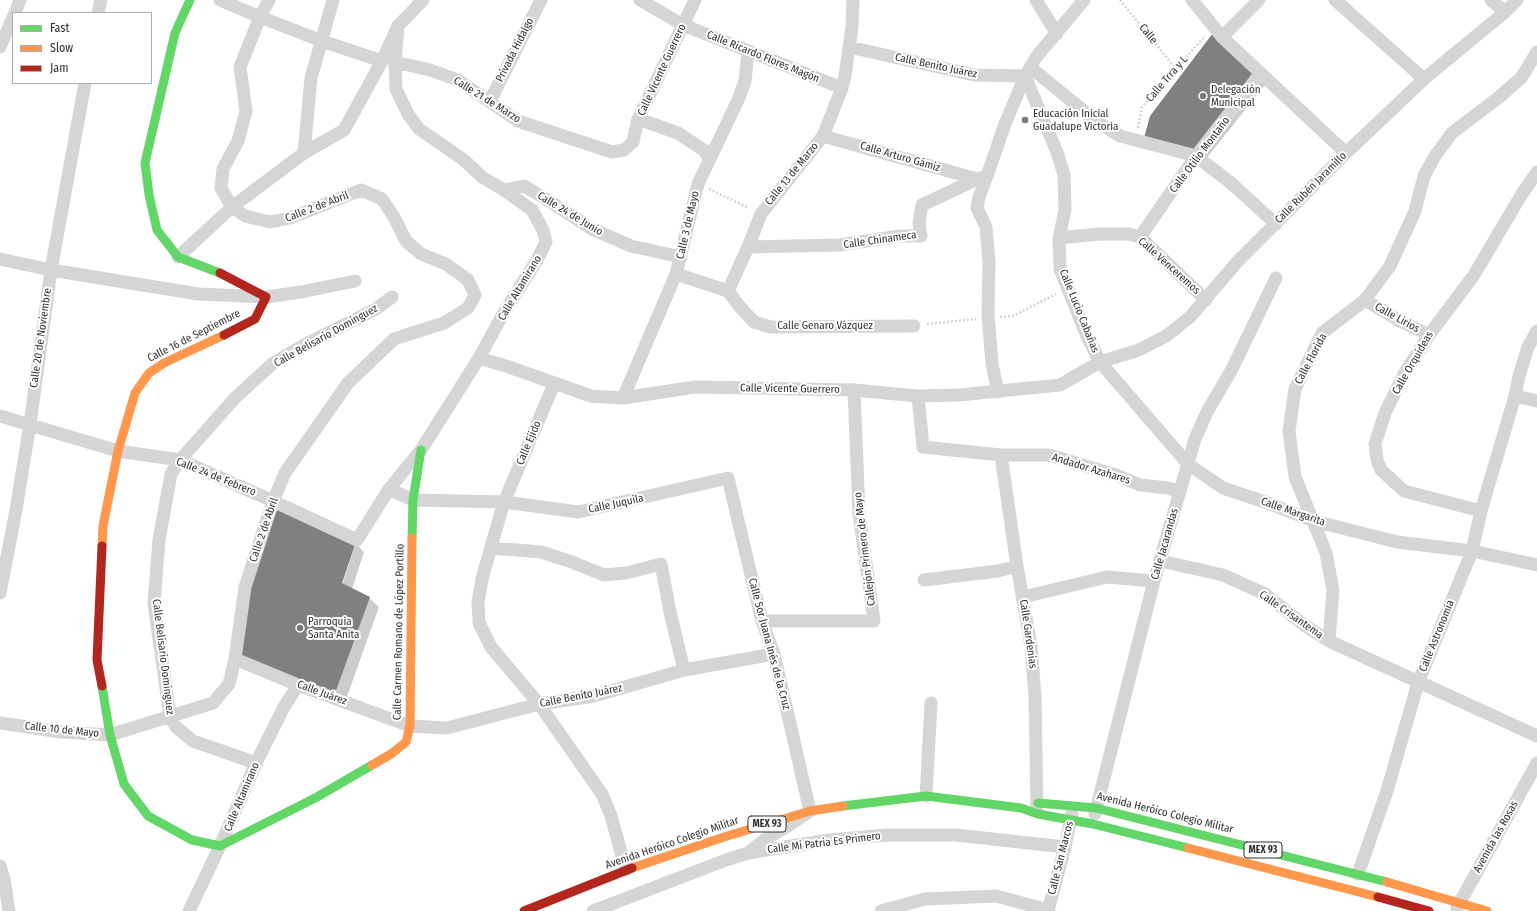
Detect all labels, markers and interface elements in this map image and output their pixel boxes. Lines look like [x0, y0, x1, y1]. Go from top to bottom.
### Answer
legend [12, 12, 152, 84]
street label: Privada Hidalgo [493, 16, 537, 84]
text: Fast [50, 21, 69, 35]
street label: Calle [1136, 21, 1160, 47]
street label: Calle Vicente Guerrero [635, 22, 689, 118]
street label: Calle Ricardo Flores Magón [705, 28, 821, 86]
text: Slow [50, 41, 73, 55]
street label: Calle Benito Juárez [894, 51, 978, 81]
street label: Calle Trra y L [1143, 53, 1191, 105]
text: Jam [50, 61, 68, 75]
street label: Calle 21 de Marzo [451, 74, 523, 126]
place label: Delegación Municipal [1211, 83, 1261, 109]
marker: Delegación Municipal [1198, 91, 1208, 101]
place label: Educación Inicial Guadalupe Victoria [1033, 107, 1118, 133]
street label: Calle Otilio Montaño [1167, 114, 1233, 196]
marker: Educación Inicial Guadalupe Victoria [1020, 115, 1030, 125]
street label: Calle Arturo Gámiz [858, 139, 942, 175]
street label: Calle 13 de Marzo [763, 140, 821, 208]
street label: Calle Rubén Jaramillo [1272, 149, 1350, 227]
street label: Calle 2 de Abril [283, 189, 351, 225]
street label: Calle 24 de Junio [535, 189, 605, 239]
street label: Calle 3 de Mayo [674, 190, 702, 260]
street label: Calle Chinameca [843, 228, 917, 252]
street label: Calle Venceremos [1135, 235, 1203, 297]
street label: Calle Altamirano [495, 253, 545, 323]
street label: Calle Lucio Cabañas [1056, 267, 1102, 355]
street label: Calle 20 de Noviembre [27, 287, 55, 389]
street label: Calle Lirios [1372, 300, 1422, 336]
street label: Calle Belisario Domínguez [272, 302, 380, 370]
street label: Calle 16 de Septiembre [145, 307, 243, 365]
street label: Calle Genaro Vázquez [777, 319, 873, 333]
street label: Calle Orquídeas [1390, 329, 1436, 397]
street label: Calle Florida [1292, 331, 1330, 387]
street label: Calle Vicente Guerrero [740, 382, 840, 396]
street label: Calle Ejido [514, 419, 544, 467]
street label: Andador Azahares [1050, 451, 1132, 487]
street label: Calle 24 de Febrero [174, 455, 258, 499]
street label: Callejón Primero de Mayo [851, 491, 879, 607]
street label: Calle Juquila [587, 492, 645, 516]
street label: Calle Margarita [1259, 495, 1327, 529]
street label: Calle 2 de Abril [247, 496, 281, 564]
street label: Calle Jacarandas [1149, 507, 1181, 581]
street label: Calle Carmen Romano de López Portillo [391, 544, 407, 720]
street label: Calle Sor Juana Inés de la Cruz [745, 577, 793, 711]
street label: Calle Crisantema [1256, 588, 1326, 642]
street label: Calle Belisario Domínguez [149, 598, 177, 716]
street label: Calle Astronomía [1417, 598, 1457, 674]
street label: Calle Gardenias [1017, 599, 1039, 669]
place label: Parroquia Santa Anita [308, 615, 359, 641]
marker: Parroquia Santa Anita [295, 623, 305, 633]
street label: Calle Juárez [295, 678, 349, 708]
street label: Calle Benito Juárez [539, 682, 623, 710]
street label: Calle 10 de Mayo [24, 720, 100, 740]
street label: Calle Altamirano [222, 760, 262, 834]
street label: Avenida Heróico Colegio Militar [1095, 790, 1235, 836]
street label: Avenida las Rosas [1471, 799, 1521, 875]
street label: Avenida Heróico Colegio Militar [604, 814, 740, 872]
road number: MEX 93 [748, 816, 786, 832]
street label: Calle San Marcos [1045, 820, 1077, 896]
street label: Calle Mi Patria Es Primero [767, 829, 881, 857]
road number: MEX 93 [1244, 842, 1282, 858]

